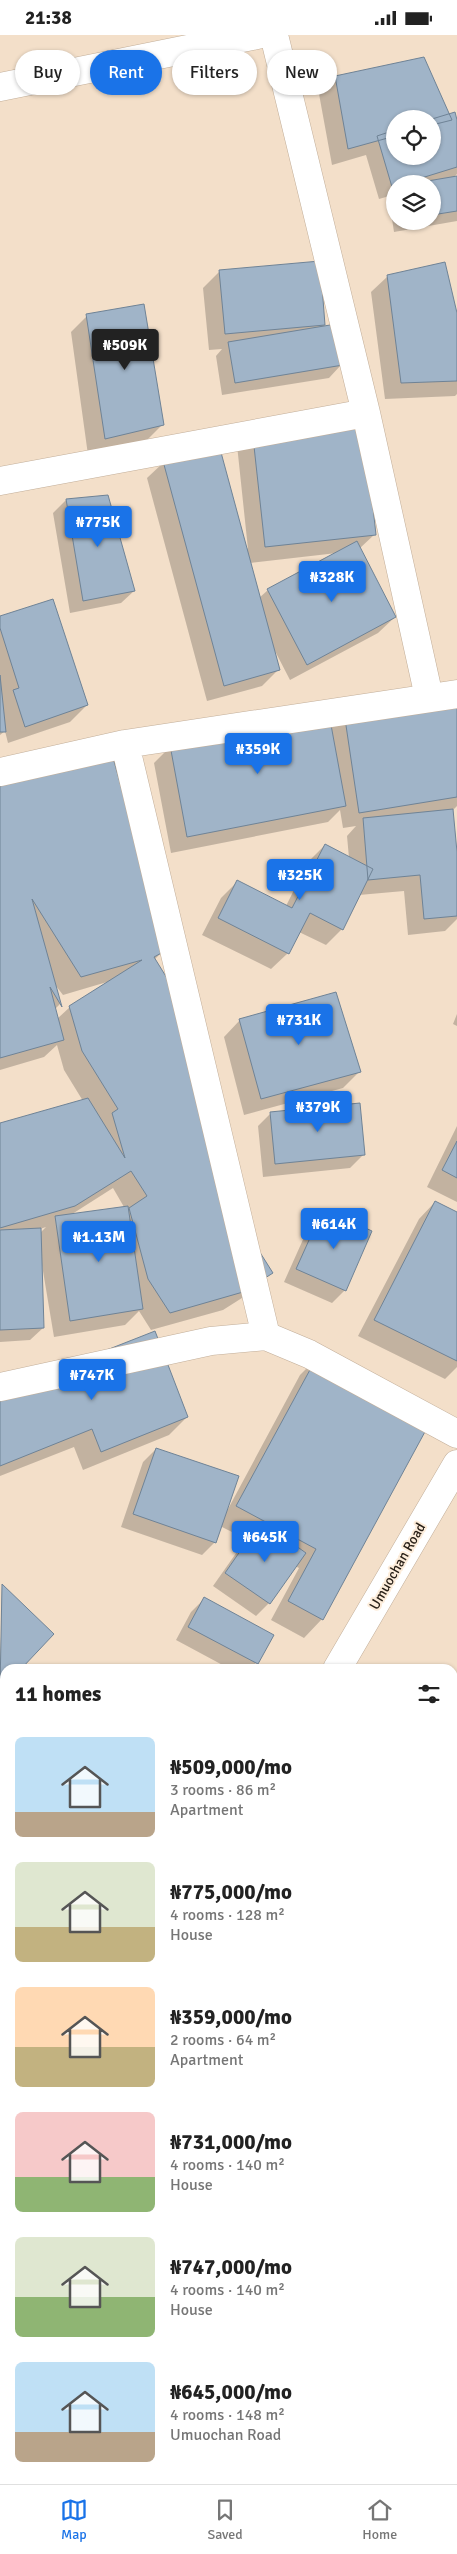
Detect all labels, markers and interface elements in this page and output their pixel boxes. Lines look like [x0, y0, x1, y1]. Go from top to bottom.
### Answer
text: 21:38 [25, 6, 72, 30]
chip: Buy [15, 50, 80, 95]
chip: Rent [90, 50, 162, 95]
chip: Filters [172, 50, 257, 95]
chip: New [267, 50, 337, 95]
map controls [386, 110, 441, 230]
button: locate [386, 110, 441, 165]
button: layers [386, 175, 441, 230]
pin: ₦509K [90, 329, 160, 371]
text: ₦509K [103, 335, 147, 355]
pin: ₦775K [63, 505, 133, 548]
text: ₦775K [76, 512, 120, 532]
pin: ₦328K [297, 561, 367, 603]
text: ₦328K [310, 567, 354, 587]
pin: ₦359K [223, 733, 293, 775]
text: ₦359K [236, 739, 280, 759]
pin: ₦325K [265, 859, 335, 901]
text: ₦325K [278, 865, 322, 885]
pin: ₦731K [264, 1003, 334, 1046]
text: ₦731K [277, 1010, 321, 1030]
pin: ₦379K [283, 1091, 353, 1133]
text: ₦379K [296, 1097, 340, 1117]
pin: ₦614K [299, 1207, 369, 1250]
text: ₦614K [312, 1214, 356, 1234]
pin: ₦1.13M [58, 1221, 140, 1263]
text: ₦1.13M [73, 1227, 125, 1247]
pin: ₦747K [57, 1359, 127, 1401]
text: ₦747K [70, 1365, 114, 1385]
street label: Umuochan Road [366, 1520, 429, 1613]
pin: ₦645K [230, 1521, 300, 1563]
text: ₦645K [243, 1527, 287, 1547]
icon: filters [415, 1680, 443, 1708]
text: 11 homes [15, 1681, 101, 1707]
text: ₦509,000/mo [170, 1754, 292, 1780]
icon: home [55, 1757, 115, 1817]
text: 3 rooms · 86 m² [170, 1780, 276, 1800]
text: Apartment [170, 1800, 243, 1820]
text: ₦775,000/mo [170, 1879, 292, 1905]
icon: home [55, 1882, 115, 1942]
text: 4 rooms · 128 m² [170, 1905, 285, 1925]
text: House [170, 1925, 213, 1945]
text: ₦359,000/mo [170, 2004, 292, 2030]
icon: home [55, 2007, 115, 2067]
text: 2 rooms · 64 m² [170, 2030, 276, 2050]
text: Apartment [170, 2050, 243, 2070]
text: ₦731,000/mo [170, 2129, 292, 2155]
icon: home [55, 2132, 115, 2192]
text: 4 rooms · 140 m² [170, 2155, 285, 2175]
text: House [170, 2175, 213, 2195]
text: ₦747,000/mo [170, 2254, 292, 2280]
icon: home [55, 2257, 115, 2317]
text: 4 rooms · 140 m² [170, 2280, 285, 2300]
text: House [170, 2300, 213, 2320]
text: ₦645,000/mo [170, 2379, 292, 2405]
icon: home [55, 2382, 115, 2442]
text: 4 rooms · 148 m² [170, 2405, 285, 2425]
text: Umuochan Road [170, 2425, 281, 2445]
tab: Map [60, 2496, 88, 2543]
tab: Saved [207, 2496, 243, 2543]
tab: Home [362, 2496, 397, 2543]

